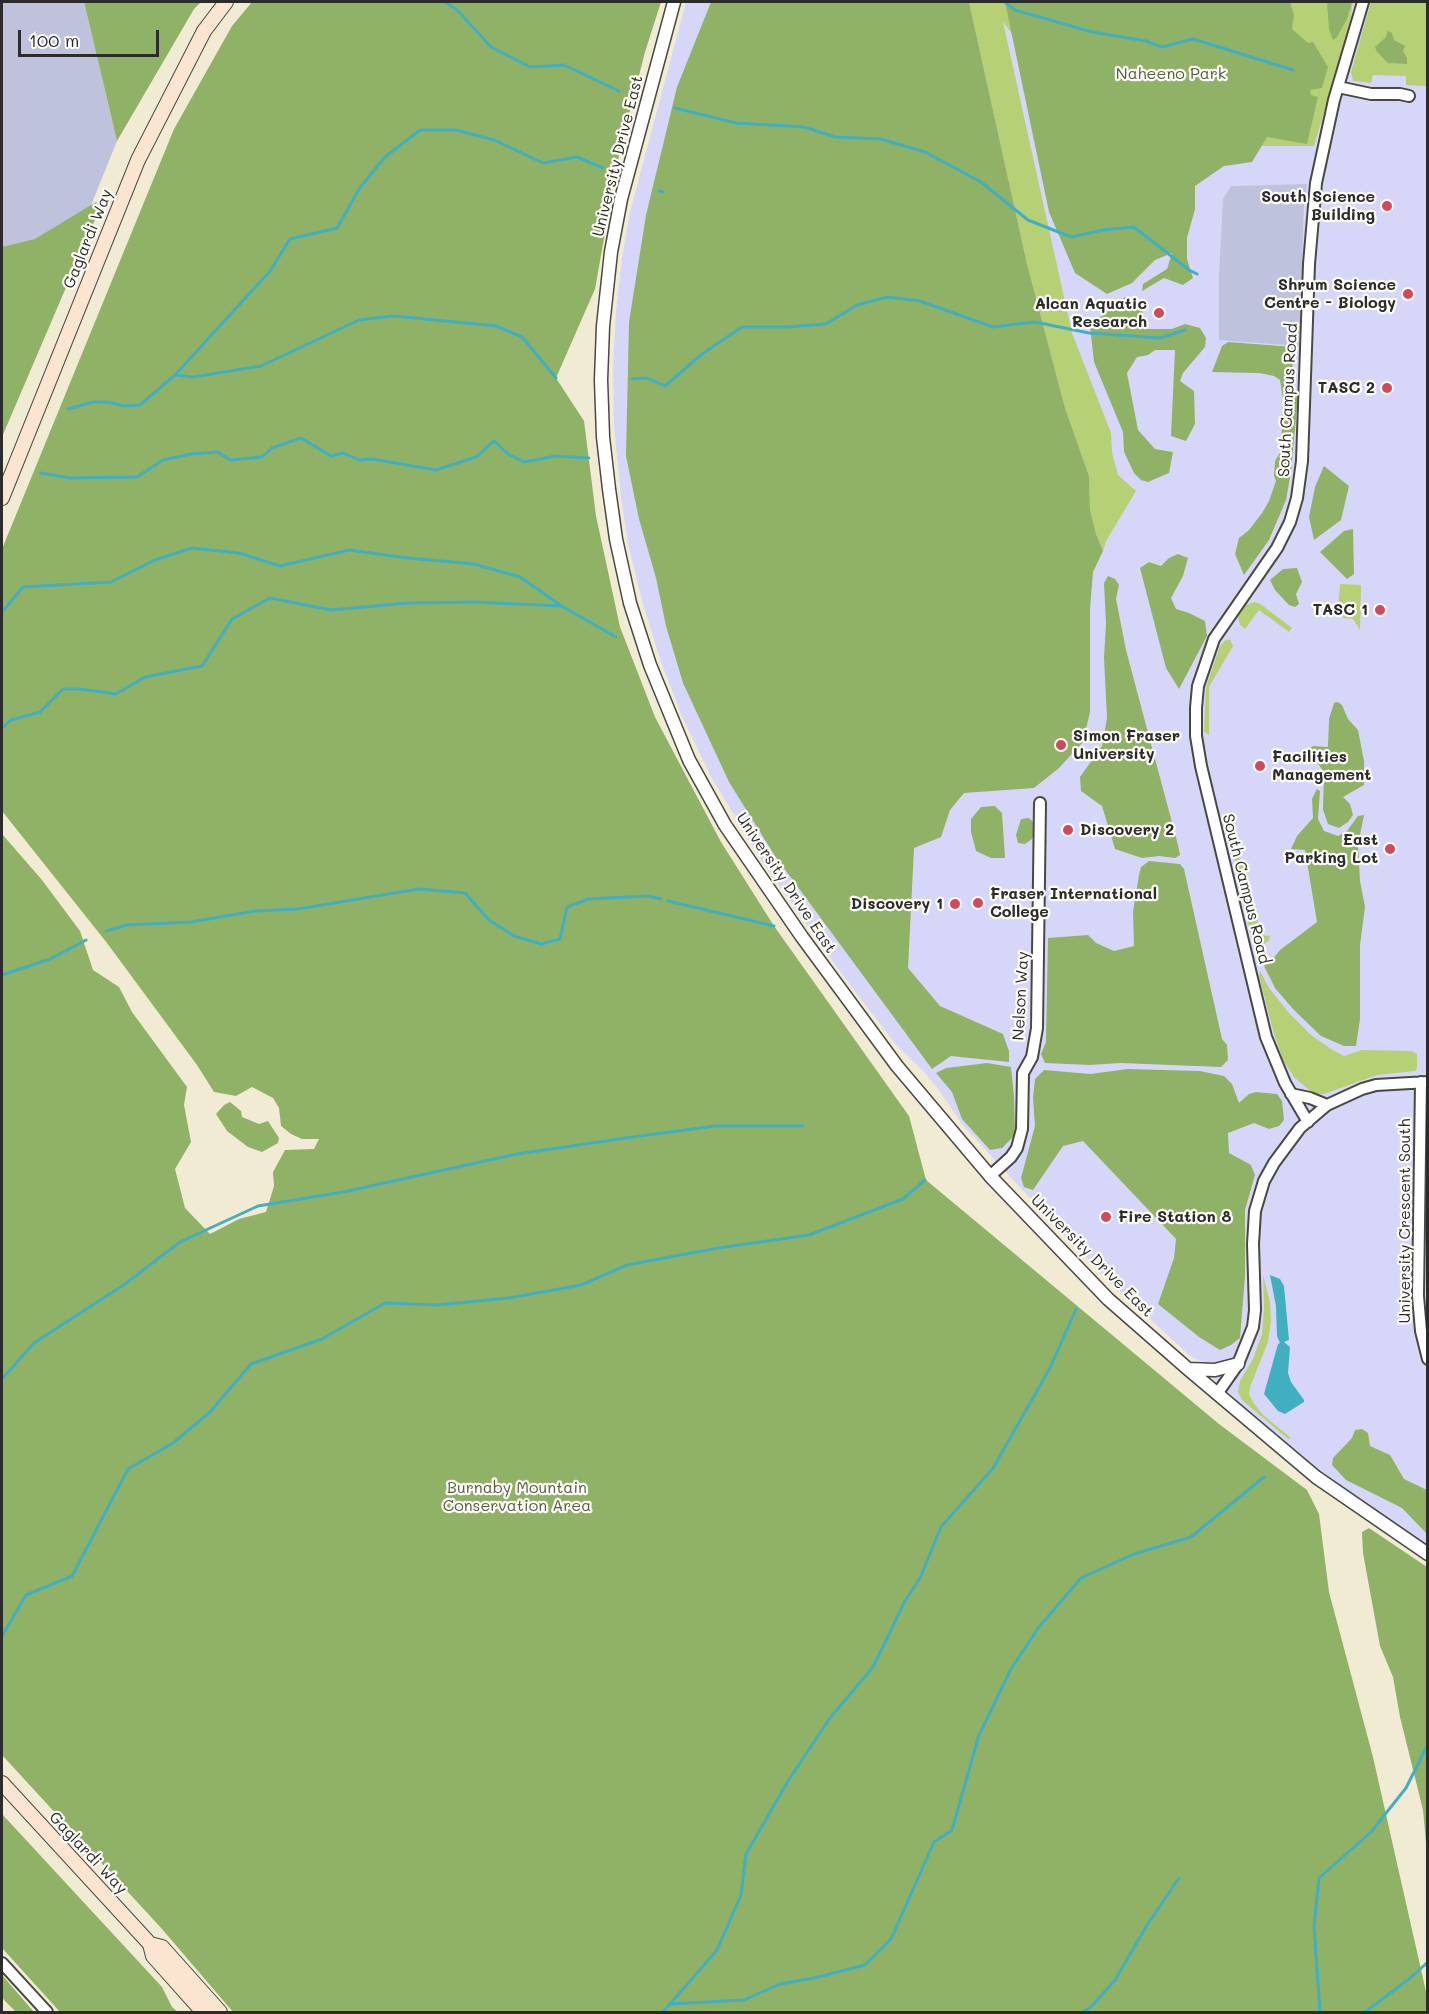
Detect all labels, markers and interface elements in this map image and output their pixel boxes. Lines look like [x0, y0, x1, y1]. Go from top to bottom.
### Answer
scale bar [21, 18, 162, 56]
text: 100 m [29, 28, 79, 52]
park label: Naheeno Park [1116, 64, 1226, 84]
street label: University Drive East [589, 73, 647, 239]
street label: Gaglardi Way [59, 186, 117, 292]
place label: South Science Building [1261, 187, 1375, 225]
marker: South Science Building [1380, 199, 1394, 213]
place label: Shrum Science Centre - Biology [1264, 275, 1396, 313]
marker: Shrum Science Centre - Biology [1401, 287, 1415, 301]
place label: Alcan Aquatic Research [1035, 294, 1147, 332]
marker: Alcan Aquatic Research [1152, 306, 1166, 320]
street label: South Campus Road [1274, 323, 1302, 477]
place label: TASC 2 [1318, 378, 1375, 398]
marker: TASC 2 [1380, 381, 1394, 395]
place label: TASC 1 [1313, 600, 1368, 620]
marker: TASC 1 [1373, 603, 1387, 617]
place label: Simon Fraser University [1073, 726, 1180, 764]
marker: Simon Fraser University [1054, 738, 1068, 752]
place label: Facilities Management [1272, 747, 1371, 785]
marker: Facilities Management [1253, 759, 1267, 773]
street label: University Drive East [732, 809, 840, 957]
street label: South Campus Road [1218, 812, 1274, 966]
place label: Discovery 2 [1080, 820, 1174, 840]
marker: Discovery 2 [1061, 823, 1075, 837]
place label: East Parking Lot [1284, 830, 1378, 868]
marker: East Parking Lot [1383, 842, 1397, 856]
place label: Fraser International College [990, 884, 1157, 922]
place label: Discovery 1 [851, 894, 943, 914]
marker: Fraser International College [971, 896, 985, 910]
marker: Discovery 1 [948, 897, 962, 911]
street label: Nelson Way [1009, 951, 1033, 1041]
street label: University Crescent South [1395, 1119, 1415, 1323]
street label: University Drive East [1027, 1191, 1157, 1321]
place label: Fire Station 8 [1118, 1207, 1231, 1227]
marker: Fire Station 8 [1099, 1210, 1113, 1224]
park label: Burnaby Mountain Conservation Area [443, 1478, 591, 1516]
street label: Gaglardi Way [45, 1808, 131, 1898]

